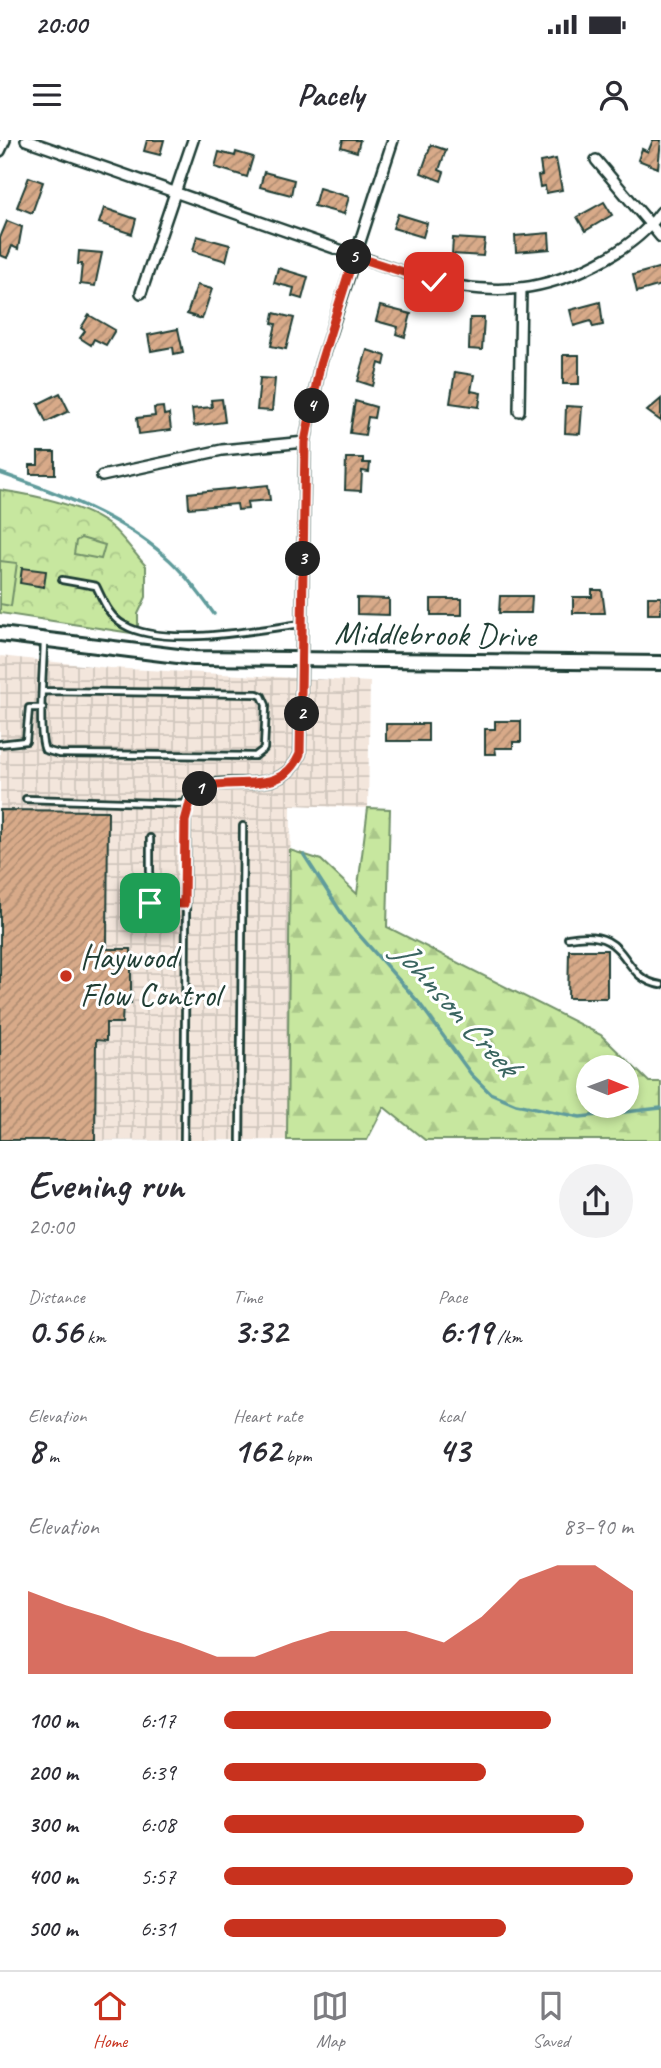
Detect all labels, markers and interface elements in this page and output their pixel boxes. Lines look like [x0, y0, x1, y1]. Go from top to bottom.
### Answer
text: 20:00 [35, 8, 87, 41]
text: Pacely [297, 74, 364, 115]
icon: menu [28, 76, 66, 114]
icon: person [595, 76, 633, 114]
pin: 5 [336, 240, 372, 274]
text: 5 [349, 244, 358, 268]
pin [404, 252, 464, 312]
icon: check [415, 263, 453, 301]
pin: 4 [294, 388, 330, 424]
text: 4 [307, 393, 316, 417]
pin: 3 [286, 542, 320, 576]
text: 3 [298, 546, 307, 570]
street label: Middlebrook Drive [334, 611, 538, 657]
pin: 2 [284, 696, 320, 732]
text: 2 [297, 701, 306, 725]
pin: 1 [182, 772, 218, 806]
text: 1 [195, 776, 204, 800]
pin [120, 873, 180, 933]
icon: arrive [131, 884, 169, 922]
water label: Johnson Creek [381, 928, 533, 1090]
place label: Haywood Flow Control [80, 936, 226, 1016]
marker: Haywood Flow Control [58, 968, 74, 984]
north arrow [576, 1055, 639, 1118]
map controls [576, 1055, 639, 1118]
text: Evening run [28, 1162, 184, 1209]
button: share [559, 1164, 633, 1238]
text: 20:00 [28, 1212, 74, 1241]
text: Distance [28, 1285, 85, 1309]
text: Time [233, 1285, 262, 1309]
text: Pace [438, 1285, 467, 1309]
text: 0.56 [28, 1309, 82, 1354]
text: 3:32 [233, 1309, 287, 1354]
text: 6:19 [438, 1309, 493, 1354]
text: km [82, 1325, 106, 1349]
text: /km [493, 1325, 522, 1349]
text: Elevation [28, 1404, 86, 1428]
text: Heart rate [233, 1404, 302, 1428]
text: kcal [438, 1404, 463, 1428]
text: 8 [28, 1428, 44, 1473]
text: 162 [233, 1428, 281, 1473]
text: 43 [438, 1428, 470, 1473]
text: m [44, 1444, 59, 1468]
text: bpm [281, 1444, 312, 1468]
text: Elevation [28, 1512, 99, 1541]
text: 83–90 m [563, 1512, 633, 1541]
text: 100 m [28, 1706, 78, 1735]
text: 6:17 [140, 1706, 176, 1735]
text: 200 m [28, 1758, 78, 1787]
text: 6:39 [140, 1758, 176, 1787]
text: 300 m [28, 1810, 78, 1839]
text: 6:08 [140, 1810, 176, 1839]
text: 400 m [28, 1862, 78, 1891]
text: 5:57 [140, 1862, 176, 1891]
text: 500 m [28, 1914, 77, 1943]
text: 6:31 [140, 1914, 176, 1943]
tab: Home [91, 1987, 129, 2053]
tab: Map [311, 1987, 349, 2053]
tab: Saved [532, 1987, 570, 2053]

